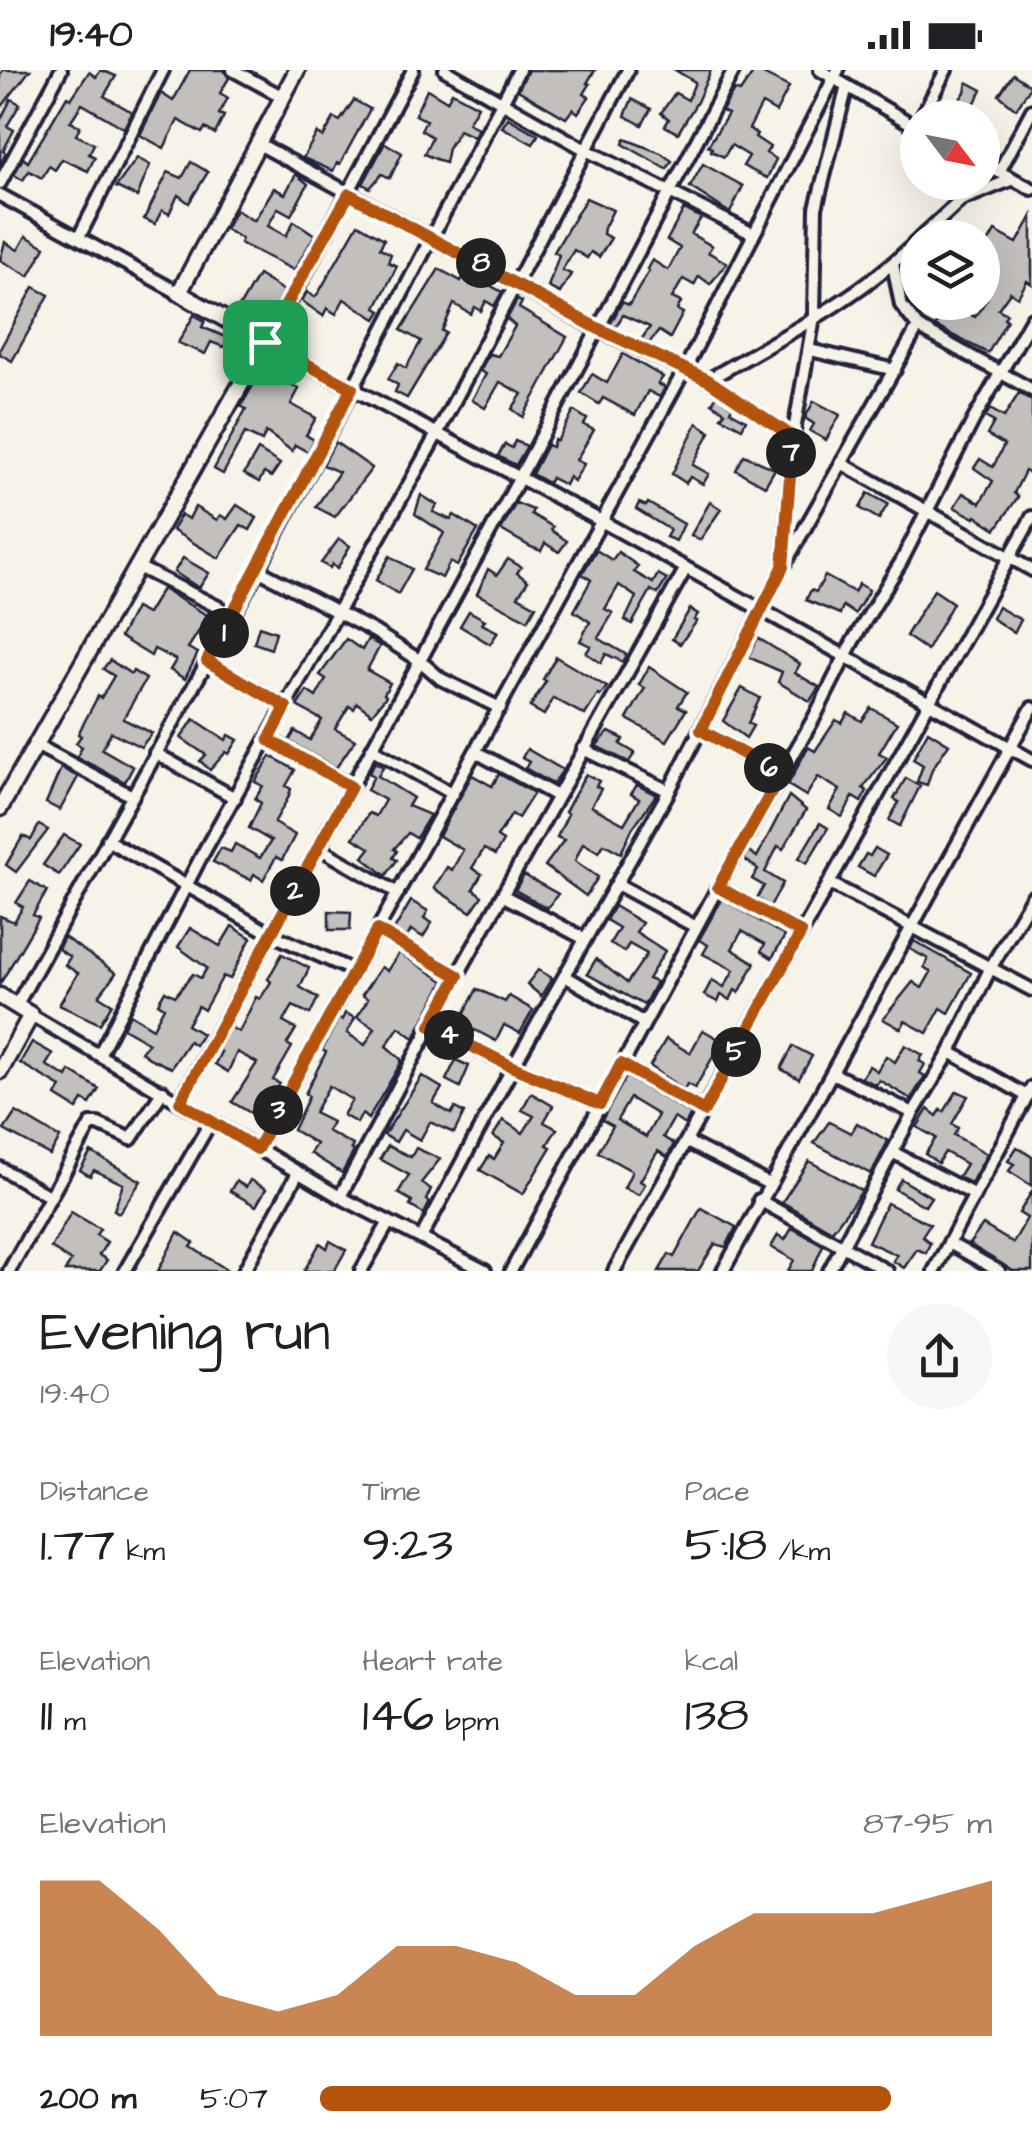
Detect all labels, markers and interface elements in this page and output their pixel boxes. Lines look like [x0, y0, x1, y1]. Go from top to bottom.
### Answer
text: 19:40 [50, 9, 133, 61]
north arrow [900, 100, 1000, 200]
map controls [900, 100, 1000, 320]
button: layers [900, 220, 1000, 320]
pin: 8 [456, 238, 506, 288]
text: 8 [472, 243, 490, 282]
pin [223, 300, 308, 385]
icon: arrive [238, 315, 293, 370]
pin: 7 [766, 428, 816, 478]
text: 7 [782, 433, 800, 472]
pin: 1 [199, 608, 249, 658]
text: 1 [222, 613, 226, 652]
pin: 6 [744, 743, 794, 793]
text: 6 [760, 748, 778, 787]
pin: 2 [270, 866, 320, 916]
text: 2 [287, 871, 303, 910]
pin: 4 [424, 1010, 474, 1060]
text: 4 [439, 1015, 459, 1054]
pin: 5 [711, 1027, 761, 1077]
text: 5 [726, 1032, 746, 1071]
pin: 3 [253, 1085, 303, 1135]
text: 3 [271, 1090, 285, 1129]
text: Evening run [40, 1295, 330, 1371]
button: share [887, 1304, 992, 1409]
text: 19:40 [40, 1371, 110, 1416]
text: Distance [40, 1472, 149, 1511]
text: Time [362, 1472, 421, 1511]
text: Pace [685, 1472, 750, 1511]
text: 1.77 [40, 1511, 115, 1580]
text: 9:23 [362, 1511, 453, 1580]
text: 5:18 [685, 1511, 767, 1580]
text: km [115, 1532, 165, 1571]
text: /km [767, 1532, 830, 1571]
text: Elevation [40, 1642, 150, 1681]
text: Heart rate [362, 1642, 503, 1681]
text: kcal [685, 1642, 738, 1681]
text: 11 [40, 1681, 53, 1750]
text: 146 [362, 1681, 434, 1750]
text: 138 [685, 1681, 749, 1750]
text: m [53, 1702, 86, 1741]
text: bpm [434, 1702, 498, 1741]
text: Elevation [40, 1801, 166, 1846]
text: 87–95 m [863, 1801, 992, 1846]
text: 200 m [40, 2076, 136, 2121]
text: 5:07 [200, 2076, 268, 2121]

